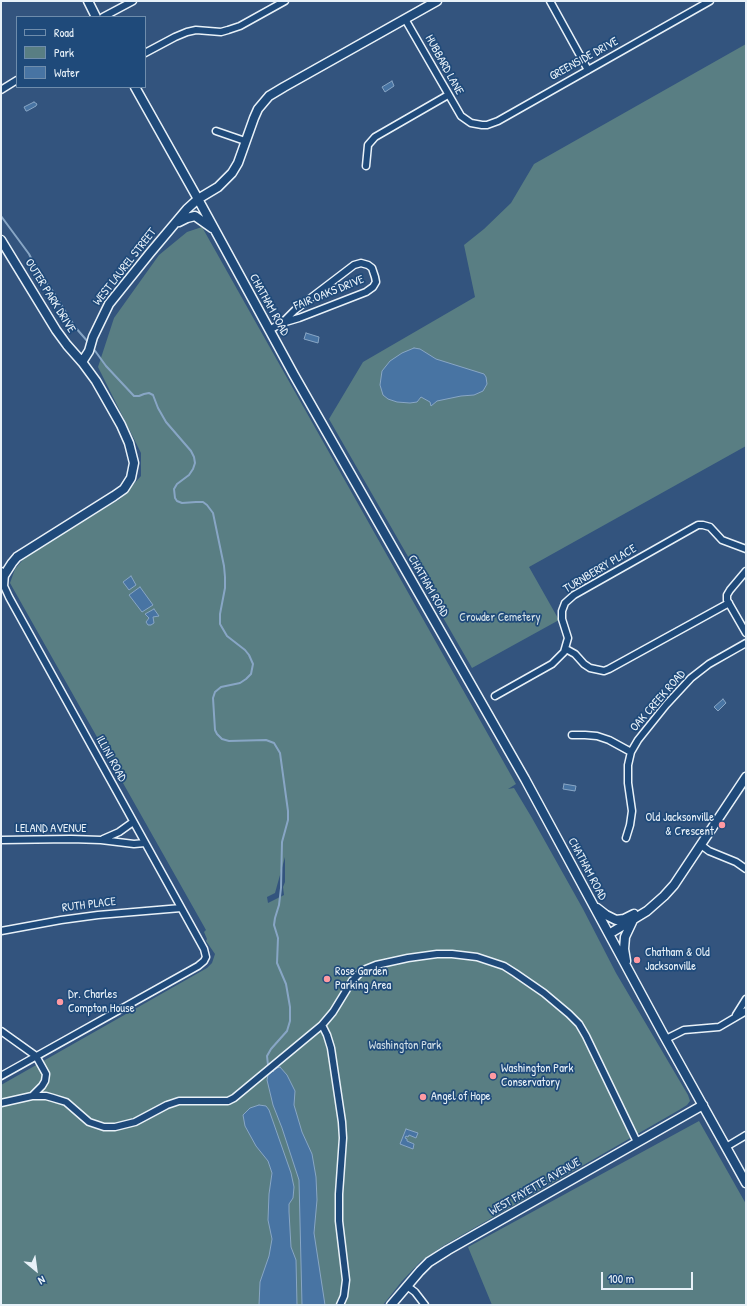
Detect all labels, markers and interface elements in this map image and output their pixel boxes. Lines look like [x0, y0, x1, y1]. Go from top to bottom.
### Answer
legend [16, 16, 146, 88]
text: Road [54, 24, 74, 41]
street label: HUBBARD LANE [422, 33, 466, 97]
street label: GREENSIDE DRIVE [547, 34, 621, 84]
text: Park [54, 44, 74, 61]
text: Water [54, 64, 80, 81]
street label: WEST LAUREL STREET [90, 225, 160, 309]
street label: OUTER PARK DRIVE [21, 256, 79, 336]
street label: CHATHAM ROAD [246, 271, 292, 339]
street label: FAIR OAKS DRIVE [292, 272, 366, 314]
street label: TURNBERRY PLACE [561, 542, 639, 596]
street label: CHATHAM ROAD [405, 553, 451, 619]
park label: Crowder Cemetery [459, 611, 541, 625]
street label: OAK CREEK ROAD [627, 667, 689, 735]
street label: ILLINI ROAD [93, 734, 129, 784]
place label: Old Jacksonville & Crescent [646, 811, 714, 839]
marker: Old Jacksonville & Crescent [717, 820, 727, 830]
street label: LELAND AVENUE [15, 822, 87, 836]
street label: CHATHAM ROAD [565, 835, 609, 903]
street label: RUTH PLACE [61, 895, 117, 915]
place label: Chatham & Old Jacksonville [645, 946, 710, 974]
marker: Chatham & Old Jacksonville [632, 955, 642, 965]
place label: Rose Garden Parking Area [335, 965, 391, 993]
marker: Rose Garden Parking Area [322, 974, 332, 984]
place label: Dr. Charles Compton House [68, 988, 135, 1016]
marker: Dr. Charles Compton House [55, 997, 65, 1007]
park label: Washington Park [369, 1039, 441, 1053]
place label: Washington Park Conservatory [501, 1062, 573, 1090]
marker: Washington Park Conservatory [488, 1071, 498, 1081]
place label: Angel of Hope [431, 1090, 491, 1104]
marker: Angel of Hope [418, 1092, 428, 1102]
street label: WEST FAYETTE AVENUE [487, 1155, 583, 1219]
north arrow [16, 1250, 56, 1290]
scale bar [603, 1264, 695, 1290]
text: 100 m [608, 1270, 634, 1287]
text: N [36, 1273, 48, 1288]

